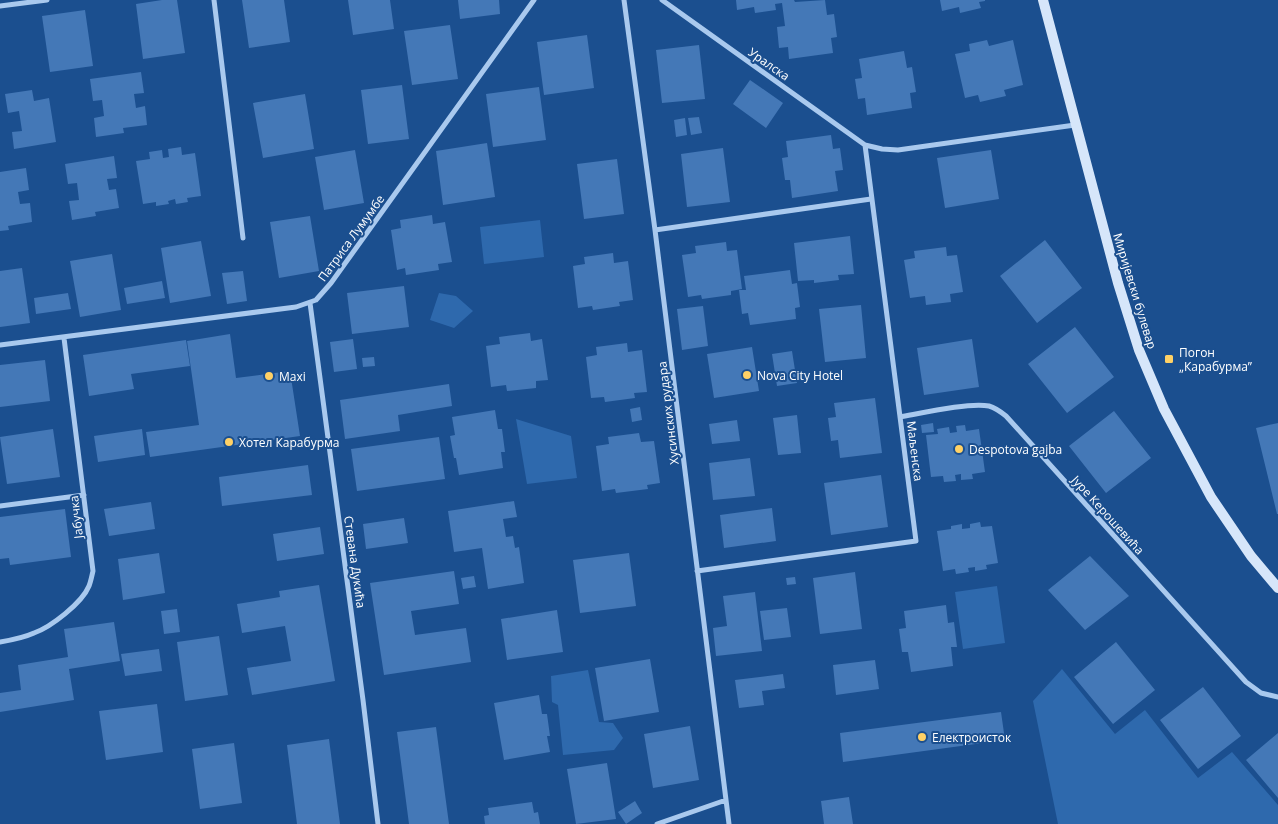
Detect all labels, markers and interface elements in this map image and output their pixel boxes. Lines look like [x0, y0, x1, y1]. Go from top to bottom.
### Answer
street label: Уралска [745, 44, 793, 84]
street label: Патриса Лумумбе [314, 191, 388, 285]
street label: Миријевски булевар [1109, 231, 1161, 351]
place label: Погон „Карабурма” [1179, 344, 1253, 375]
marker: Погон „Карабурма” [1163, 353, 1175, 365]
street label: Хусинских рудара [653, 360, 683, 466]
place label: Nova City Hotel [757, 367, 843, 384]
place label: Maxi [279, 368, 306, 385]
marker: Nova City Hotel [741, 369, 753, 381]
marker: Maxi [263, 370, 275, 382]
street label: Маљенска [903, 420, 927, 482]
place label: Хотел Карабурма [239, 434, 339, 451]
marker: Хотел Карабурма [223, 436, 235, 448]
place label: Despotova gajba [969, 441, 1062, 458]
marker: Despotova gajba [953, 443, 965, 455]
street label: Јуре Керошевића [1067, 471, 1148, 558]
street label: Јабучка [65, 495, 87, 540]
street label: Стевана Дукића [340, 515, 370, 609]
place label: Електроисток [932, 729, 1012, 746]
marker: Електроисток [916, 731, 928, 743]

